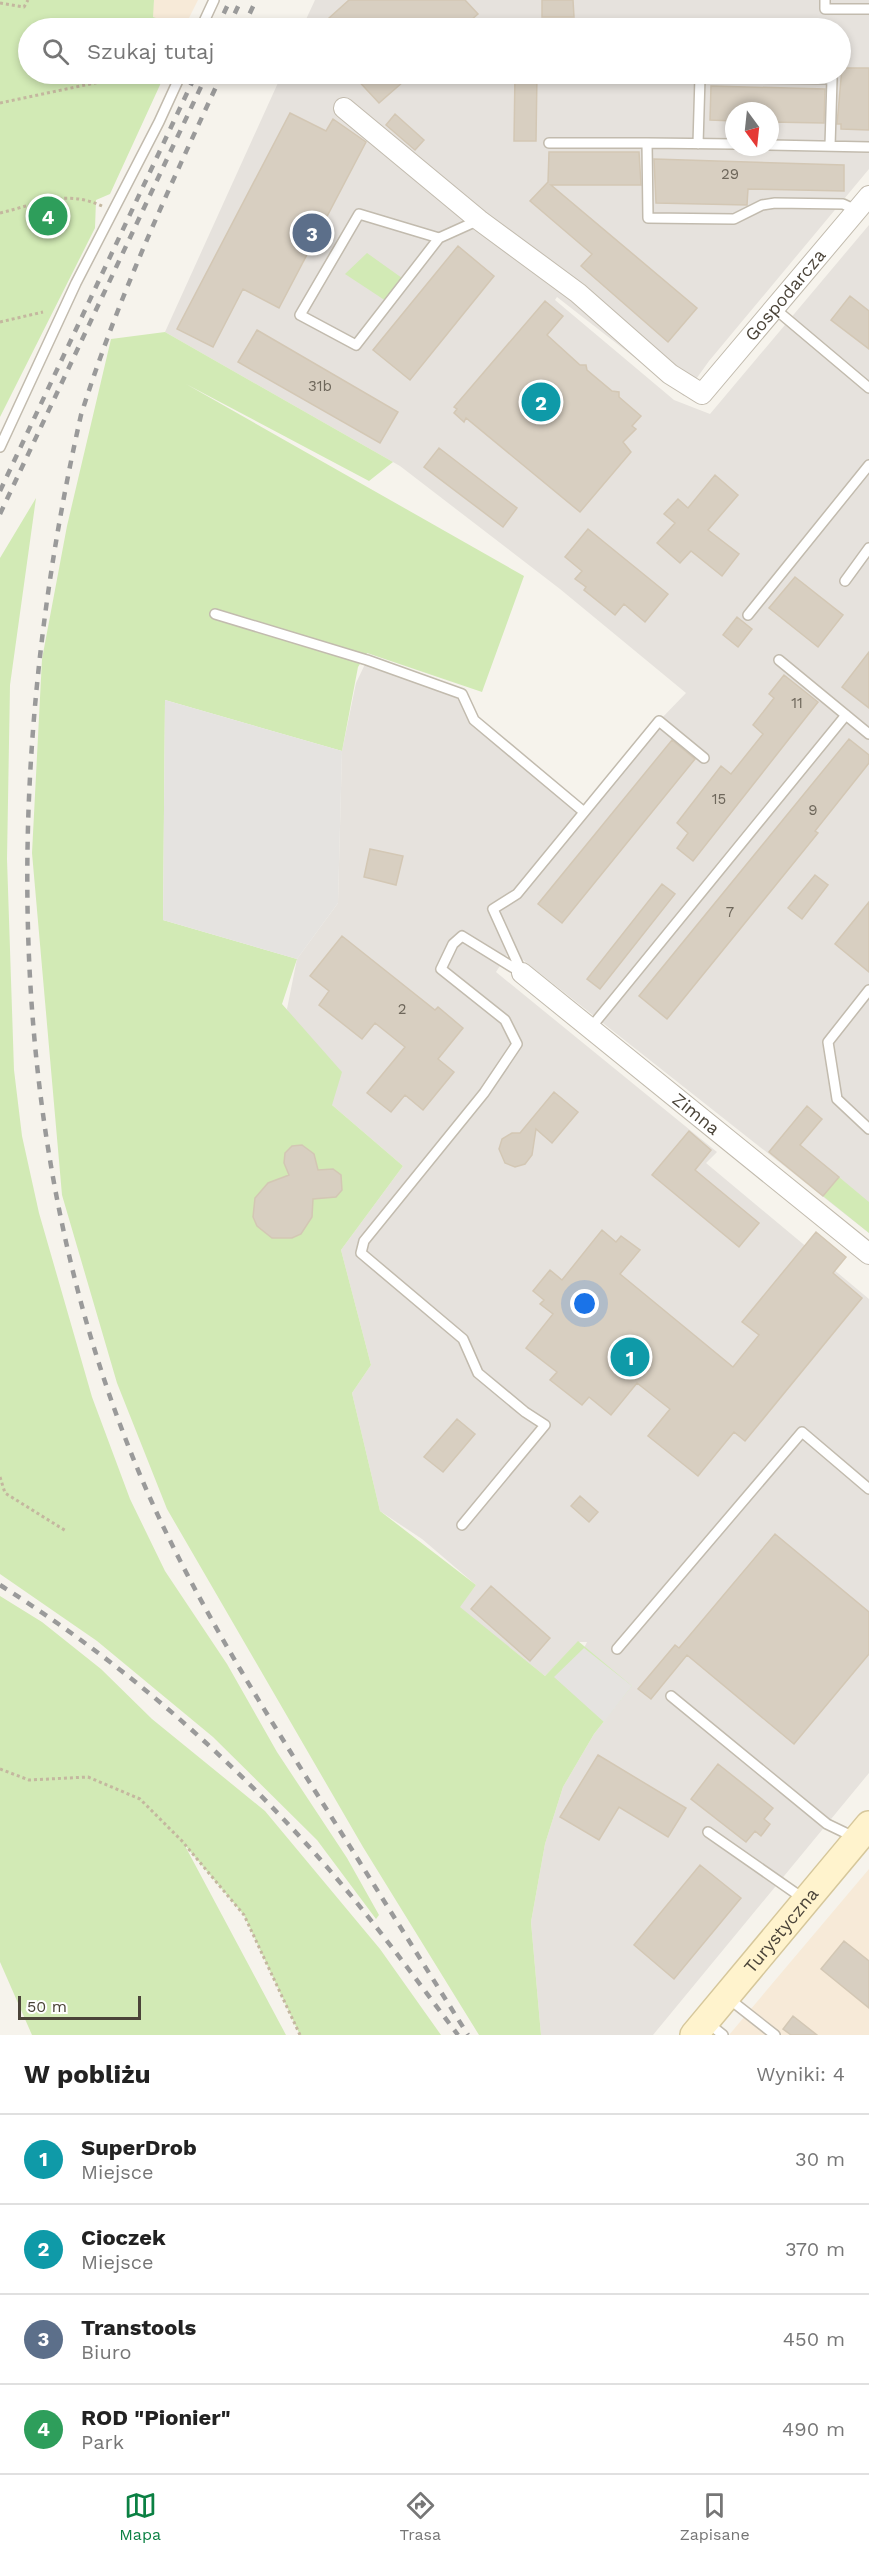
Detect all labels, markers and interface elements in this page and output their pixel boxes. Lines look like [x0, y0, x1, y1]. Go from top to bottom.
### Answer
search box [18, 18, 851, 84]
icon: search [39, 35, 72, 68]
text: Szukaj tutaj [87, 39, 214, 64]
north arrow [725, 102, 779, 156]
house number: 29 [721, 165, 739, 183]
pin: 4 [28, 194, 68, 238]
pin: 3 [292, 210, 332, 256]
street label: Gospodarcza [740, 245, 830, 345]
house number: 31b [308, 377, 332, 395]
pin: 2 [522, 380, 560, 424]
house number: 11 [791, 694, 803, 712]
house number: 15 [712, 790, 726, 808]
house number: 9 [808, 801, 818, 819]
house number: 7 [726, 903, 734, 921]
house number: 2 [398, 1000, 406, 1018]
street label: Zimna [669, 1088, 724, 1139]
your location [570, 1289, 599, 1318]
pin: 1 [610, 1334, 650, 1380]
street label: Turystyczna [739, 1883, 822, 1977]
scale bar [18, 1993, 141, 2020]
text: 50 m [27, 1997, 67, 2016]
text: W pobliżu [24, 2059, 151, 2089]
text: Wyniki: 4 [756, 2062, 845, 2086]
text: SuperDrob [81, 2135, 197, 2160]
text: 1 [39, 2147, 48, 2171]
text: 30 m [795, 2147, 845, 2171]
text: Miejsce [81, 2160, 154, 2184]
text: Cioczek [81, 2225, 166, 2250]
text: 2 [38, 2237, 49, 2261]
text: 370 m [785, 2237, 845, 2261]
text: Miejsce [81, 2250, 154, 2274]
text: Transtools [81, 2315, 196, 2340]
text: 3 [38, 2327, 49, 2351]
text: 450 m [783, 2327, 845, 2351]
text: Biuro [81, 2340, 132, 2364]
text: ROD "Pionier" [81, 2405, 231, 2430]
text: 4 [37, 2417, 50, 2441]
text: 490 m [782, 2417, 845, 2441]
text: Park [81, 2430, 124, 2454]
tab: Mapa [119, 2489, 161, 2544]
tab: Trasa [400, 2489, 441, 2544]
tab: Zapisane [680, 2489, 750, 2544]

